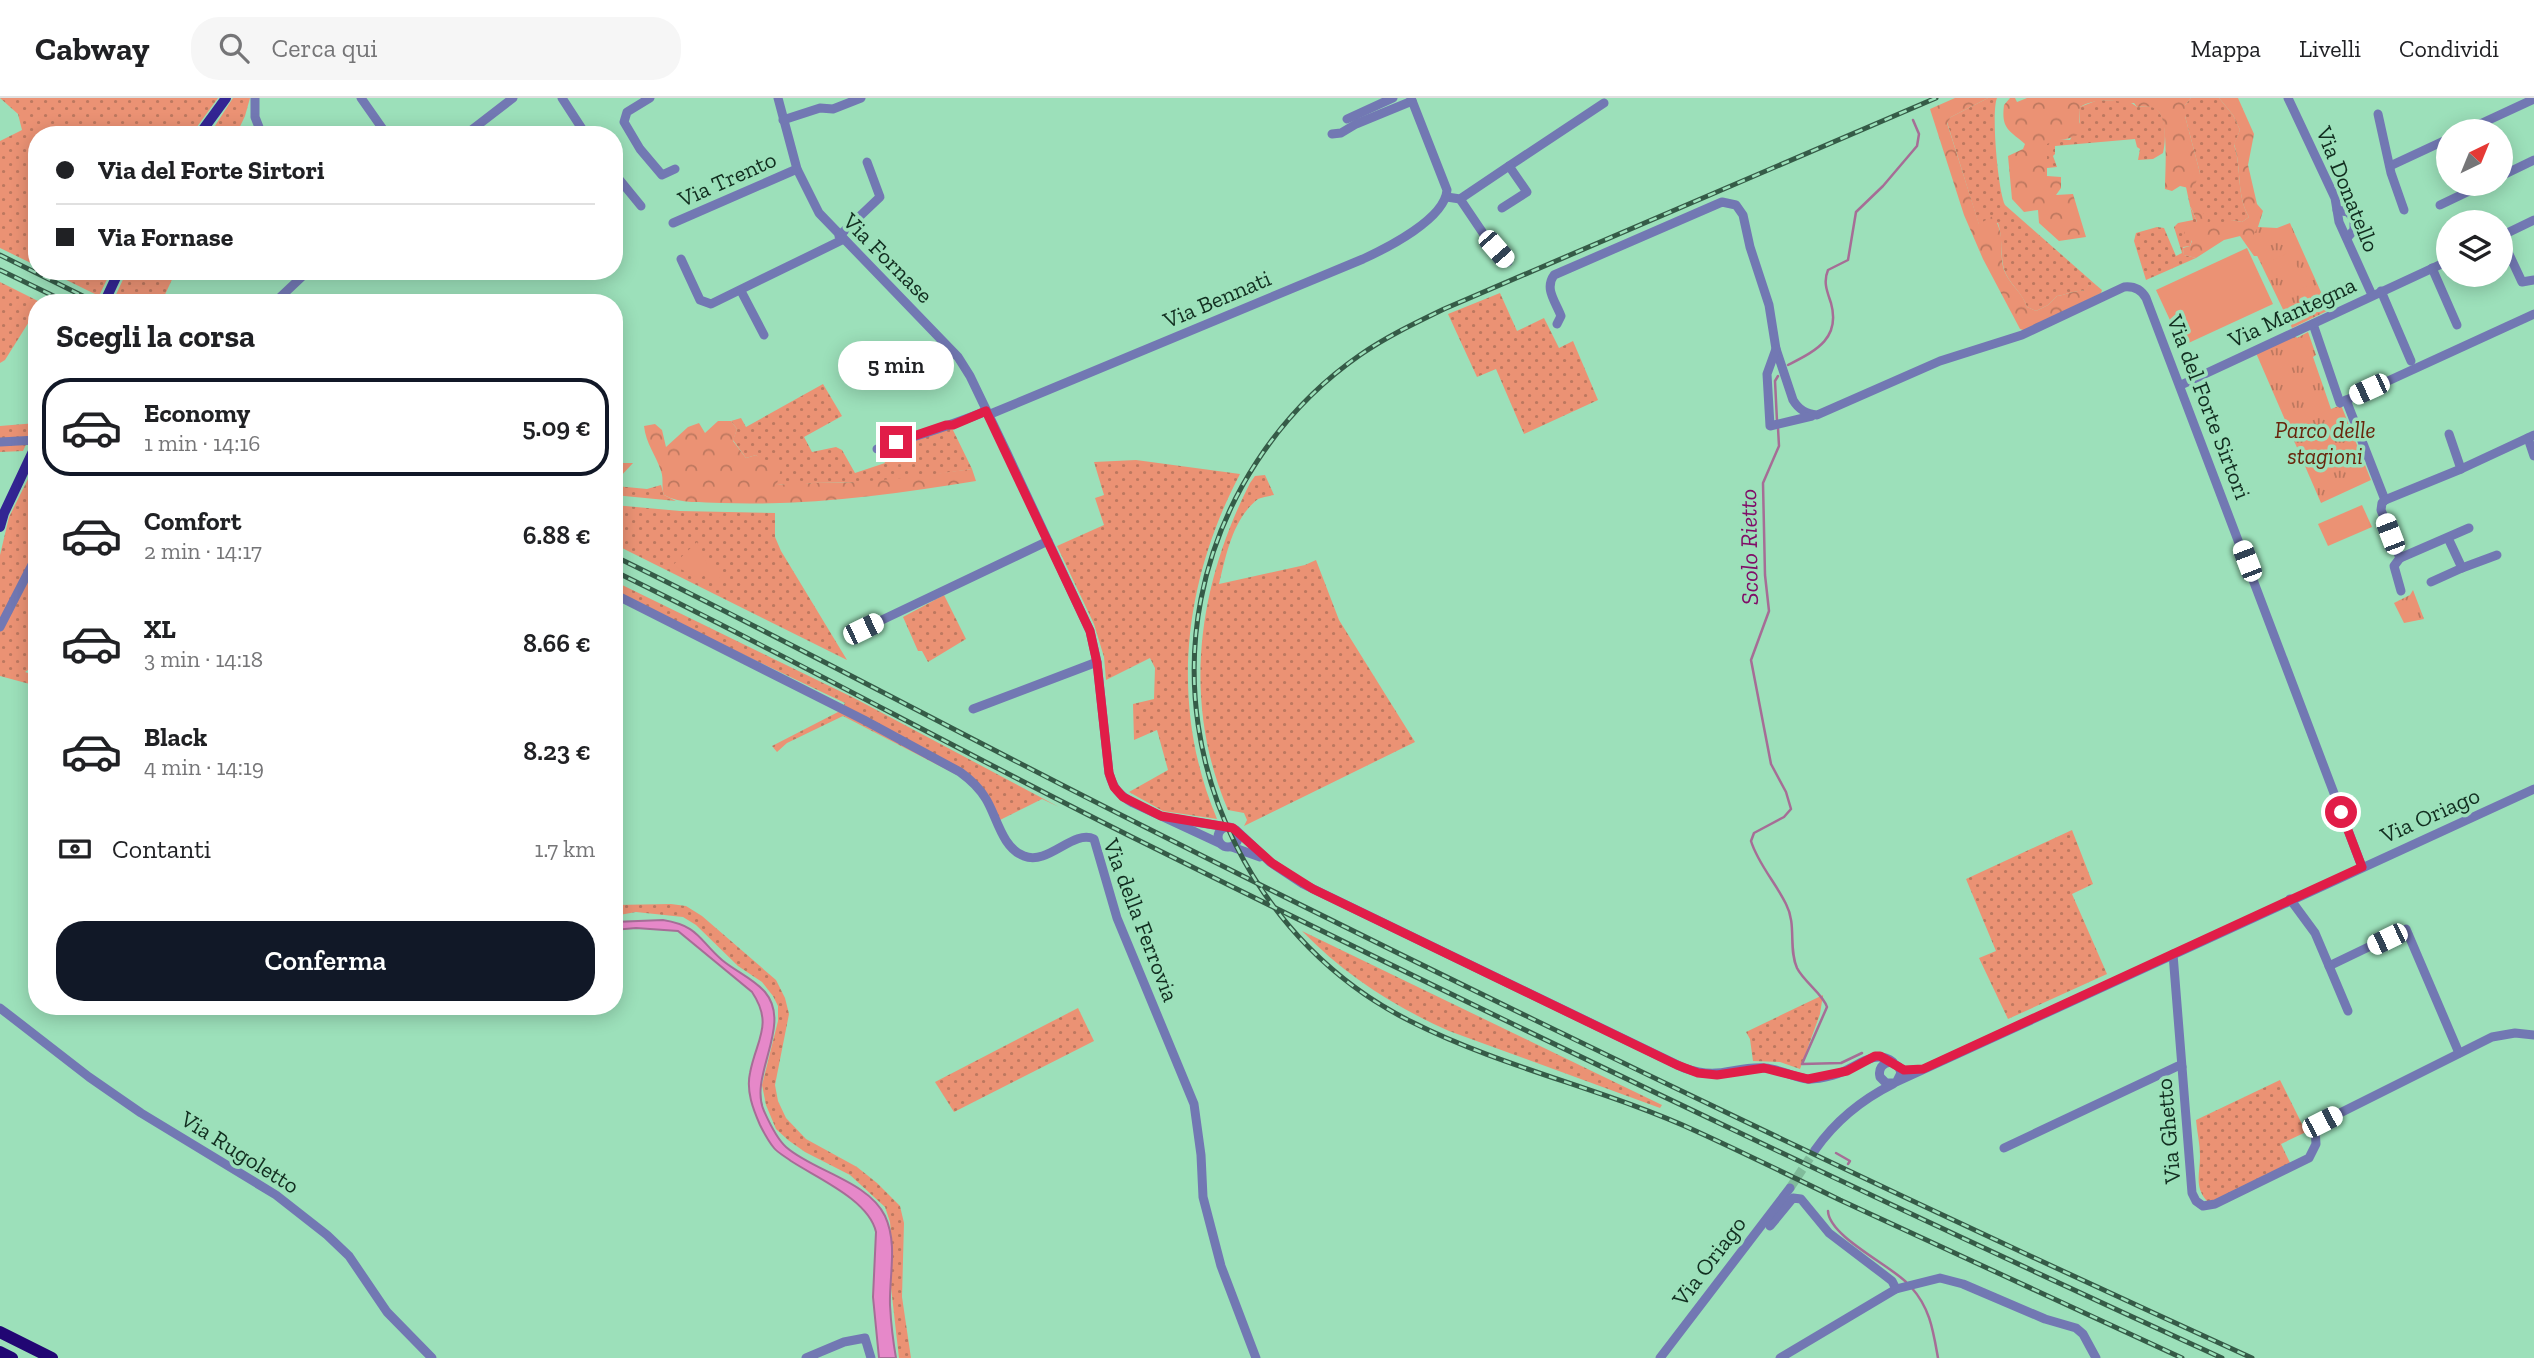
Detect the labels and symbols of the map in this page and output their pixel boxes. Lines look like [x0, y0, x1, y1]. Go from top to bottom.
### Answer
north arrow [2436, 119, 2513, 196]
street label: Via Donatello [2310, 121, 2386, 256]
street label: Via Trento [673, 145, 781, 213]
street label: Via Fornase [836, 206, 939, 309]
car [1475, 226, 1518, 272]
street label: Via Bennati [1158, 264, 1275, 335]
street label: Via Mantegna [2223, 270, 2360, 354]
street label: Via del Forte Sirtori [2161, 310, 2257, 503]
callout: 5 min [838, 341, 954, 390]
car [2346, 371, 2393, 407]
park label: Parco delle stagioni [2274, 416, 2376, 470]
route end [880, 426, 912, 458]
water label: Scolo Rietto [1733, 489, 1764, 605]
car [2373, 511, 2408, 557]
car [2230, 538, 2265, 584]
car [840, 610, 887, 648]
street label: Via Oriago [2375, 781, 2484, 850]
route start [2325, 796, 2357, 828]
street label: Via della Ferrovia [1097, 834, 1185, 1006]
car [2364, 920, 2411, 958]
street label: Via Ghetto [2149, 1077, 2187, 1186]
car [2299, 1103, 2346, 1141]
street label: Via Rugoletto [175, 1104, 304, 1200]
street label: Via Oriago [1665, 1210, 1752, 1312]

